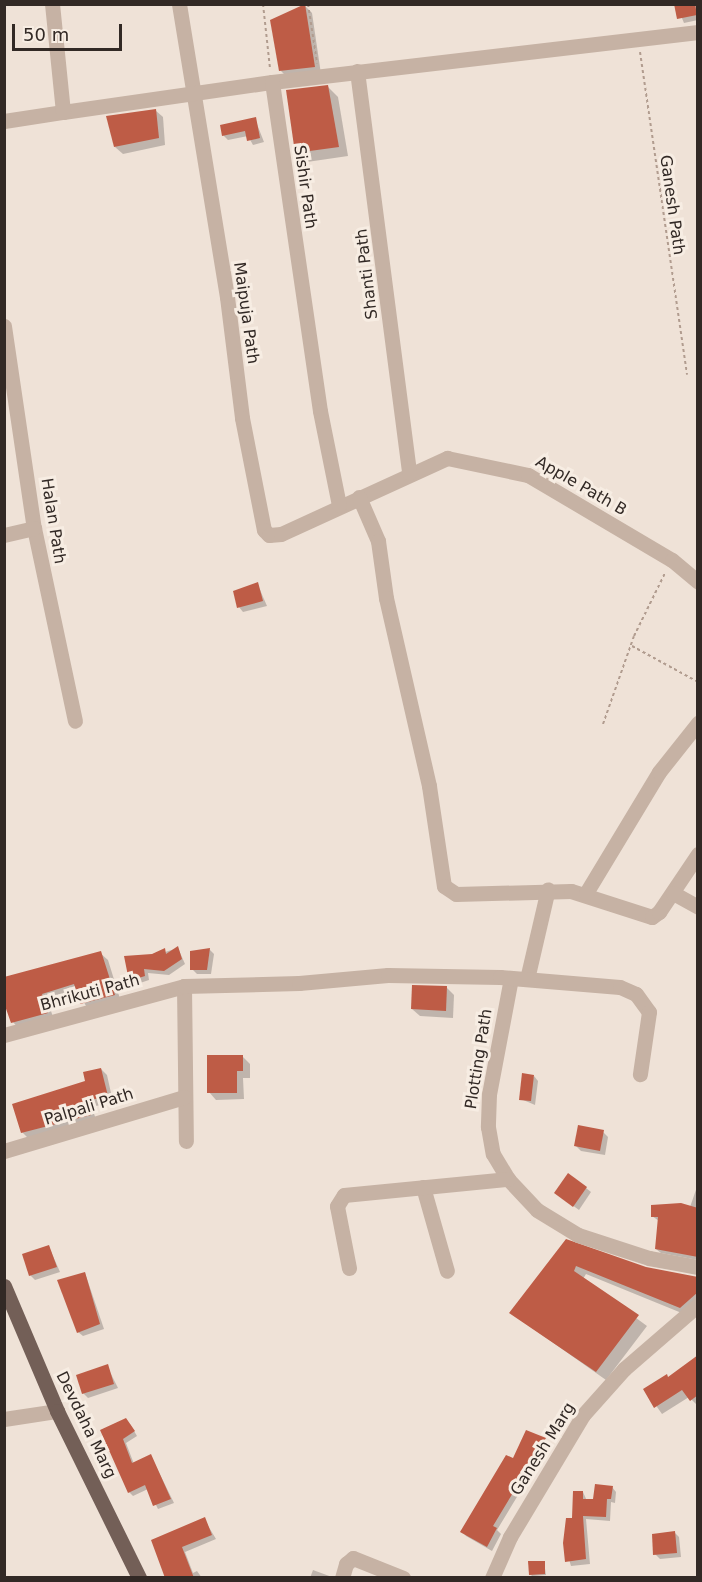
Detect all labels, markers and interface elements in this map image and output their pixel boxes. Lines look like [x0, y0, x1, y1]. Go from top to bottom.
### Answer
scale bar [15, 12, 124, 50]
text: 50 m [23, 24, 69, 45]
street label: Sishir Path [290, 144, 320, 230]
street label: Ganesh Path [655, 154, 689, 256]
street label: Shanti Path [352, 228, 382, 320]
street label: Maipuja Path [229, 261, 263, 365]
street label: Apple Path B [532, 452, 630, 520]
street label: Halan Path [37, 477, 69, 565]
street label: Bhrikuti Path [38, 971, 142, 1015]
street label: Plotting Path [462, 1007, 496, 1111]
street label: Palpali Path [42, 1084, 136, 1130]
street label: Devdaha Marg [52, 1368, 120, 1482]
street label: Ganesh Marg [507, 1399, 579, 1499]

